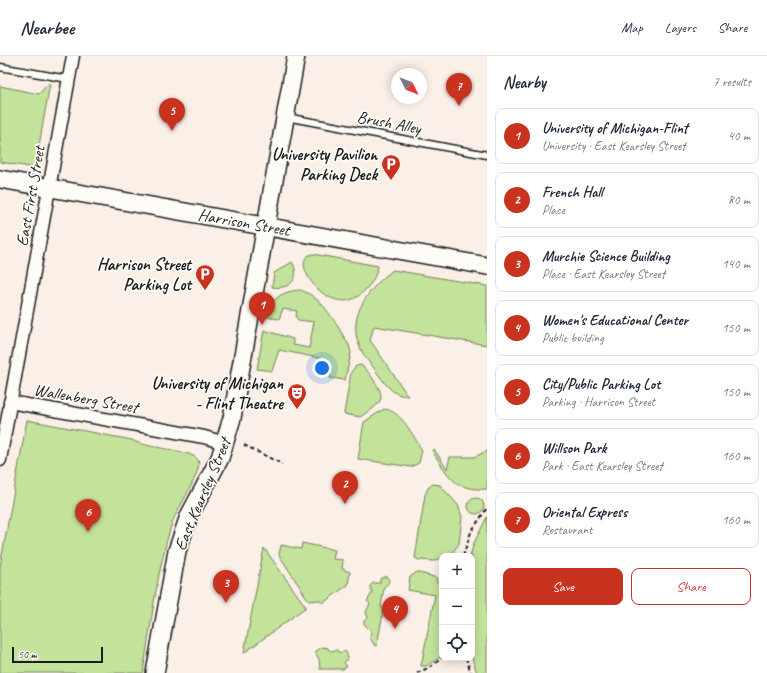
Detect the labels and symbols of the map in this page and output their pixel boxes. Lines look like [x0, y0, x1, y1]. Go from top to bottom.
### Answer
north arrow [391, 68, 427, 104]
pin: 7 [446, 73, 472, 106]
pin: 5 [159, 98, 185, 131]
street label: Brush Alley [355, 106, 424, 139]
street label: East First Street [11, 142, 50, 248]
place label: University Pavilion Parking Deck [272, 144, 379, 185]
parking icon: University Pavilion Parking Deck [380, 153, 402, 181]
street label: Harrison Street [196, 204, 294, 241]
place label: Harrison Street Parking Lot [97, 254, 193, 295]
parking icon: Harrison Street Parking Lot [194, 263, 216, 291]
pin: 1 [249, 292, 275, 325]
your location [312, 358, 332, 378]
place label: University of Michigan - Flint Theatre [151, 373, 285, 414]
street label: Wallenberg Street [32, 379, 142, 418]
theatre icon: University of Michigan - Flint Theatre [286, 382, 308, 410]
street label: East Kearsley Street [169, 433, 236, 553]
pin: 2 [332, 471, 358, 504]
pin: 6 [75, 499, 101, 532]
pin: 3 [213, 570, 239, 603]
pin: 4 [382, 596, 408, 629]
scale bar [12, 645, 103, 664]

